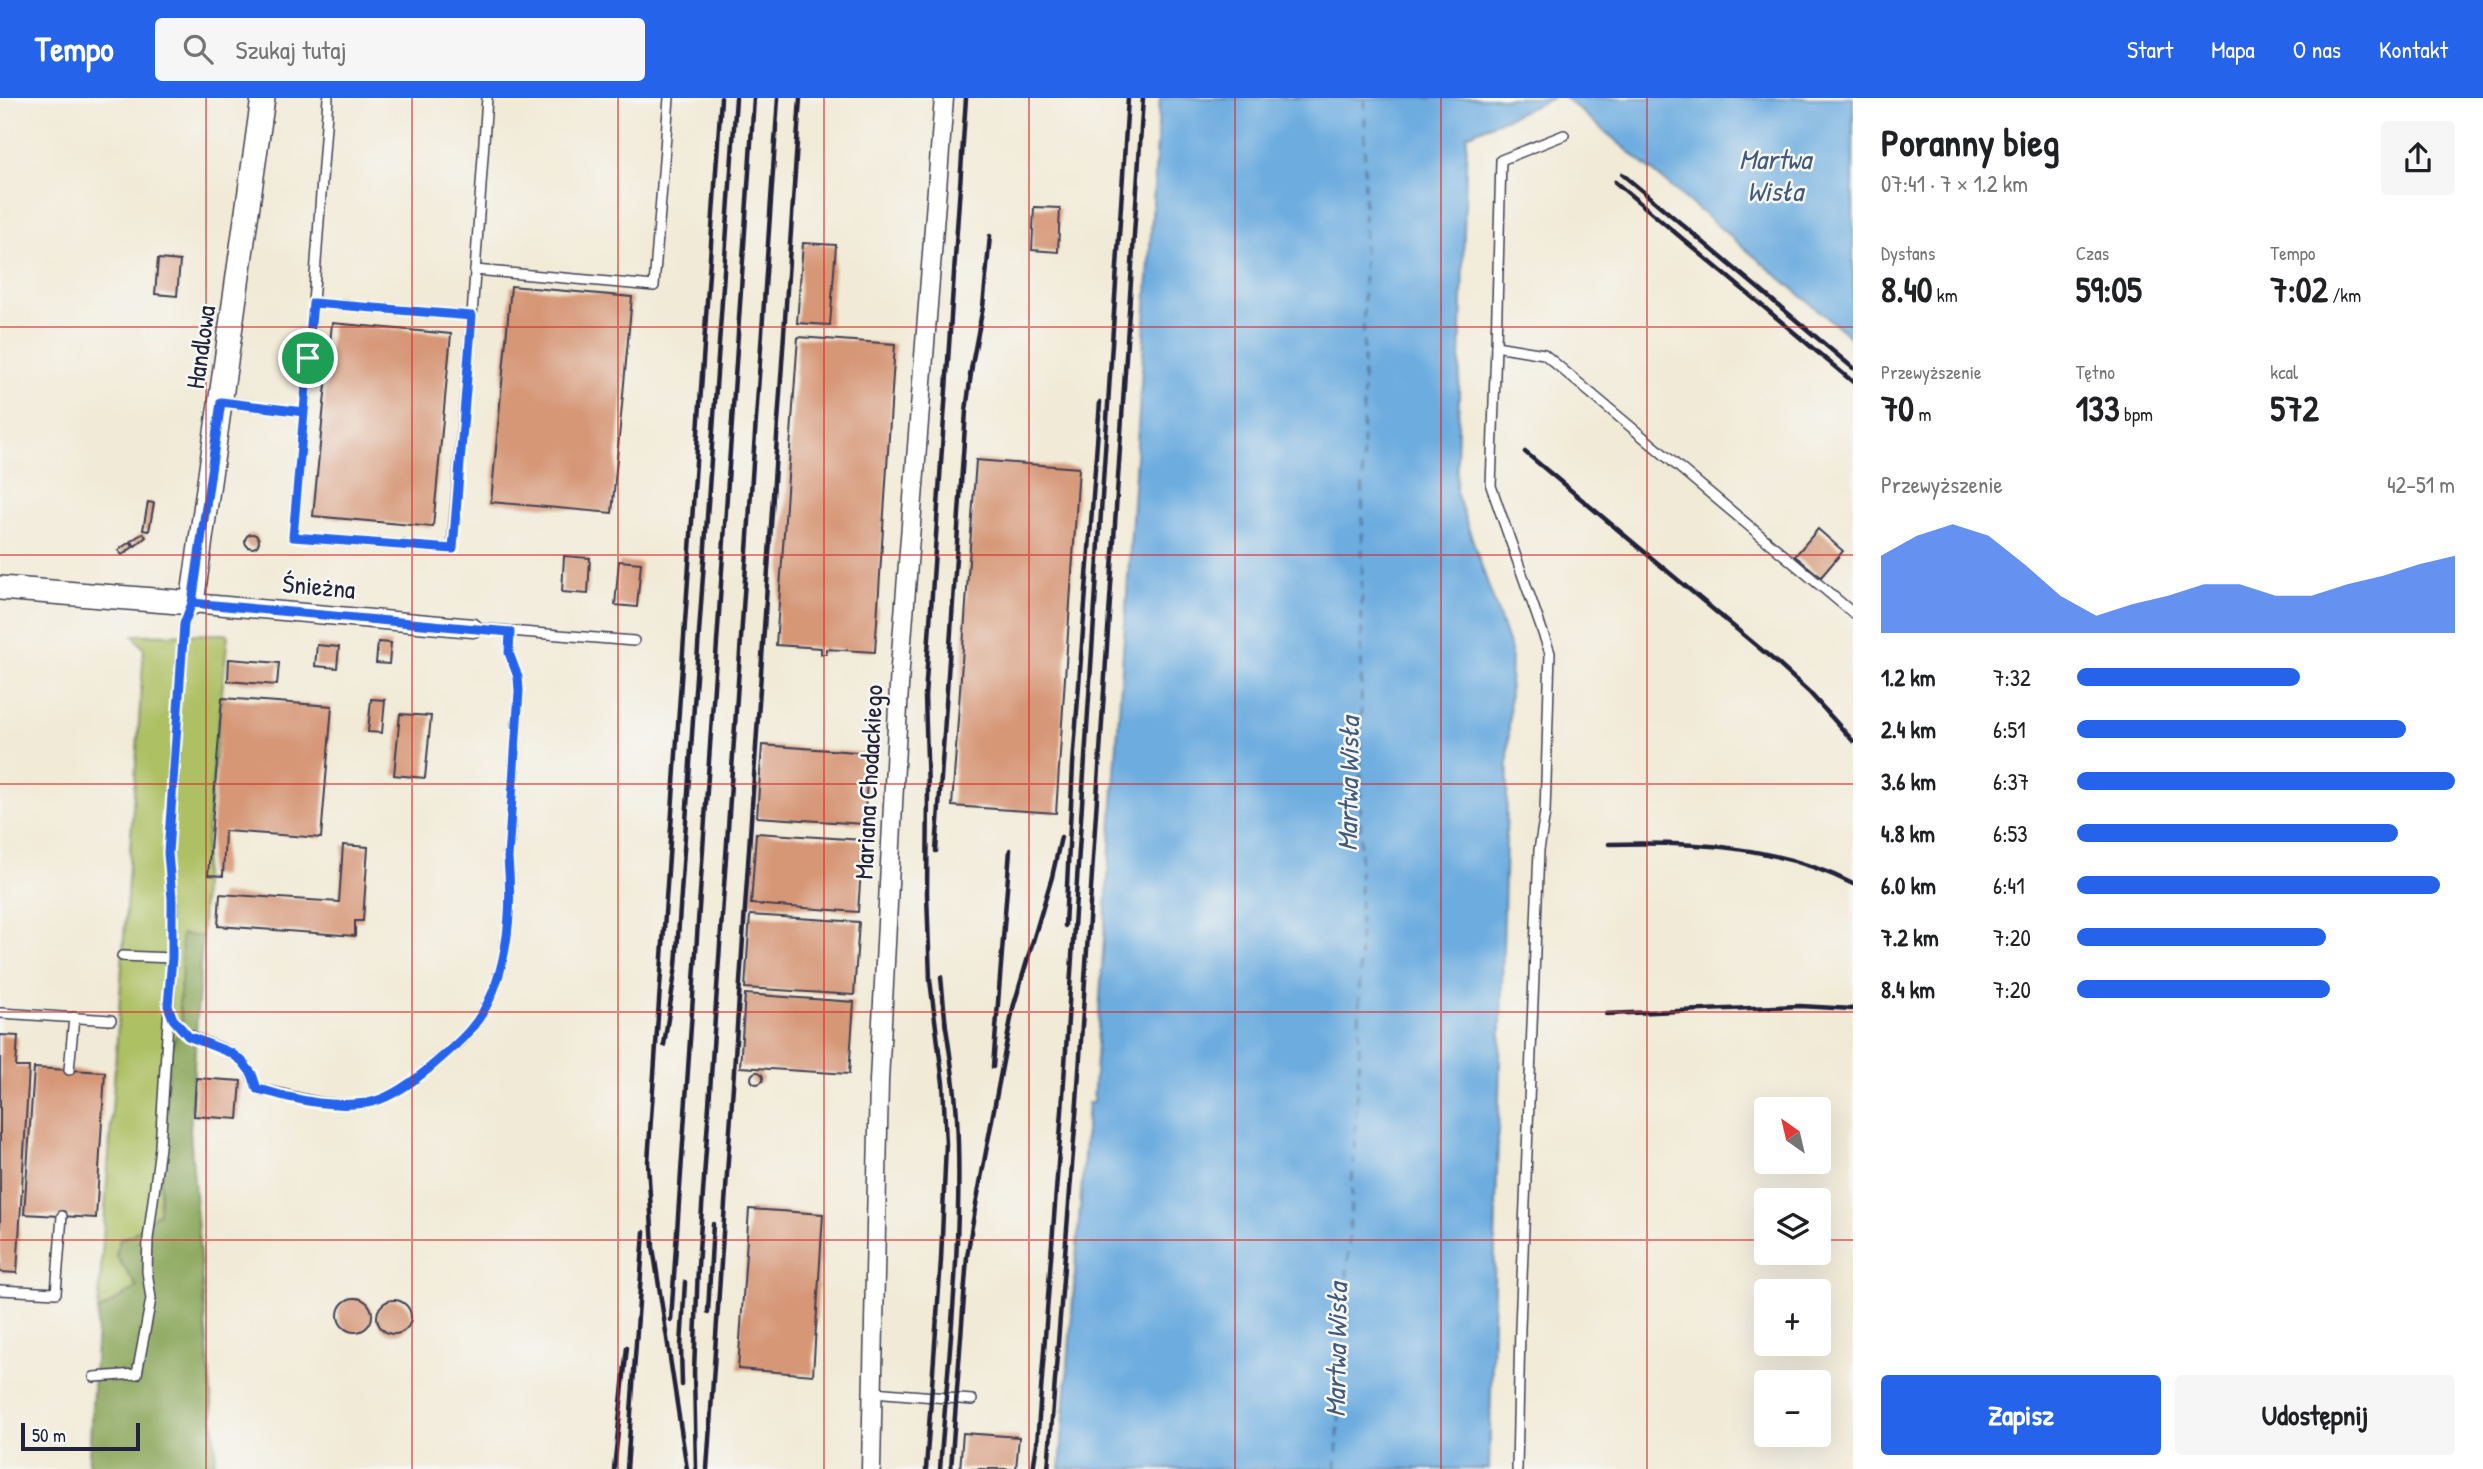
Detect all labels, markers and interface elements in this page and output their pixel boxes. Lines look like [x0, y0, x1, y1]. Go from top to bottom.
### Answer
search box [155, 18, 645, 81]
text: Tempo [35, 27, 113, 71]
icon: search [179, 30, 217, 68]
text: Szukaj tutaj [235, 32, 347, 67]
text: Start [2127, 33, 2173, 65]
text: Mapa [2211, 33, 2255, 65]
text: O nas [2293, 33, 2341, 65]
text: Kontakt [2379, 33, 2448, 65]
text: Poranny bieg [1881, 116, 2060, 168]
button: share [2381, 121, 2455, 195]
water label: Martwa Wisła [1739, 140, 1814, 210]
text: 07:41 · 7 × 1.2 km [1881, 168, 2028, 199]
text: Dystans [1881, 240, 1935, 266]
text: Czas [2076, 240, 2109, 266]
text: Tempo [2270, 240, 2316, 266]
text: 8.40 [1881, 266, 1932, 313]
text: 59:05 [2076, 266, 2142, 313]
text: 7:02 [2270, 266, 2328, 313]
text: km [1932, 282, 1958, 308]
text: /km [2328, 282, 2361, 308]
street label: Handlowa [177, 303, 223, 391]
pin [278, 328, 338, 388]
icon: arrive [289, 339, 327, 377]
text: Przewyższenie [1881, 359, 1982, 385]
text: Tętno [2076, 359, 2115, 385]
text: kcal [2270, 359, 2298, 385]
text: 70 [1881, 385, 1914, 432]
text: 133 [2076, 385, 2120, 432]
text: 572 [2270, 385, 2319, 432]
text: m [1914, 401, 1931, 427]
text: bpm [2120, 401, 2153, 427]
text: Przewyższenie [1881, 469, 2003, 500]
text: 42–51 m [2387, 469, 2455, 500]
street label: Śnieżna [281, 565, 357, 607]
text: 1.2 km [1881, 662, 1936, 693]
text: 7:32 [1993, 662, 2031, 693]
street label: Mariana Chodackiego [845, 684, 891, 880]
water label: Martwa Wisła [1328, 713, 1368, 852]
text: 2.4 km [1881, 714, 1936, 745]
text: 6:51 [1993, 714, 2026, 745]
text: 3.6 km [1881, 766, 1936, 797]
text: 6:37 [1993, 766, 2029, 797]
text: 4.8 km [1881, 818, 1935, 849]
text: 6:53 [1993, 818, 2028, 849]
text: 6.0 km [1881, 870, 1936, 901]
text: 6:41 [1993, 870, 2025, 901]
text: 7.2 km [1881, 922, 1939, 953]
text: 7:20 [1993, 922, 2031, 953]
text: 8.4 km [1881, 974, 1935, 1005]
text: 7:20 [1993, 974, 2031, 1005]
north arrow [1754, 1097, 1830, 1174]
map controls [1754, 1097, 1831, 1447]
button: layers [1754, 1188, 1831, 1265]
water label: Martwa Wisła [1316, 1279, 1356, 1418]
button: + [1754, 1279, 1831, 1356]
button: − [1754, 1370, 1831, 1447]
button: Zapisz [1881, 1375, 2161, 1455]
button: Udostępnij [2175, 1375, 2455, 1455]
scale bar [21, 1420, 140, 1452]
text: 50 m [32, 1422, 66, 1448]

